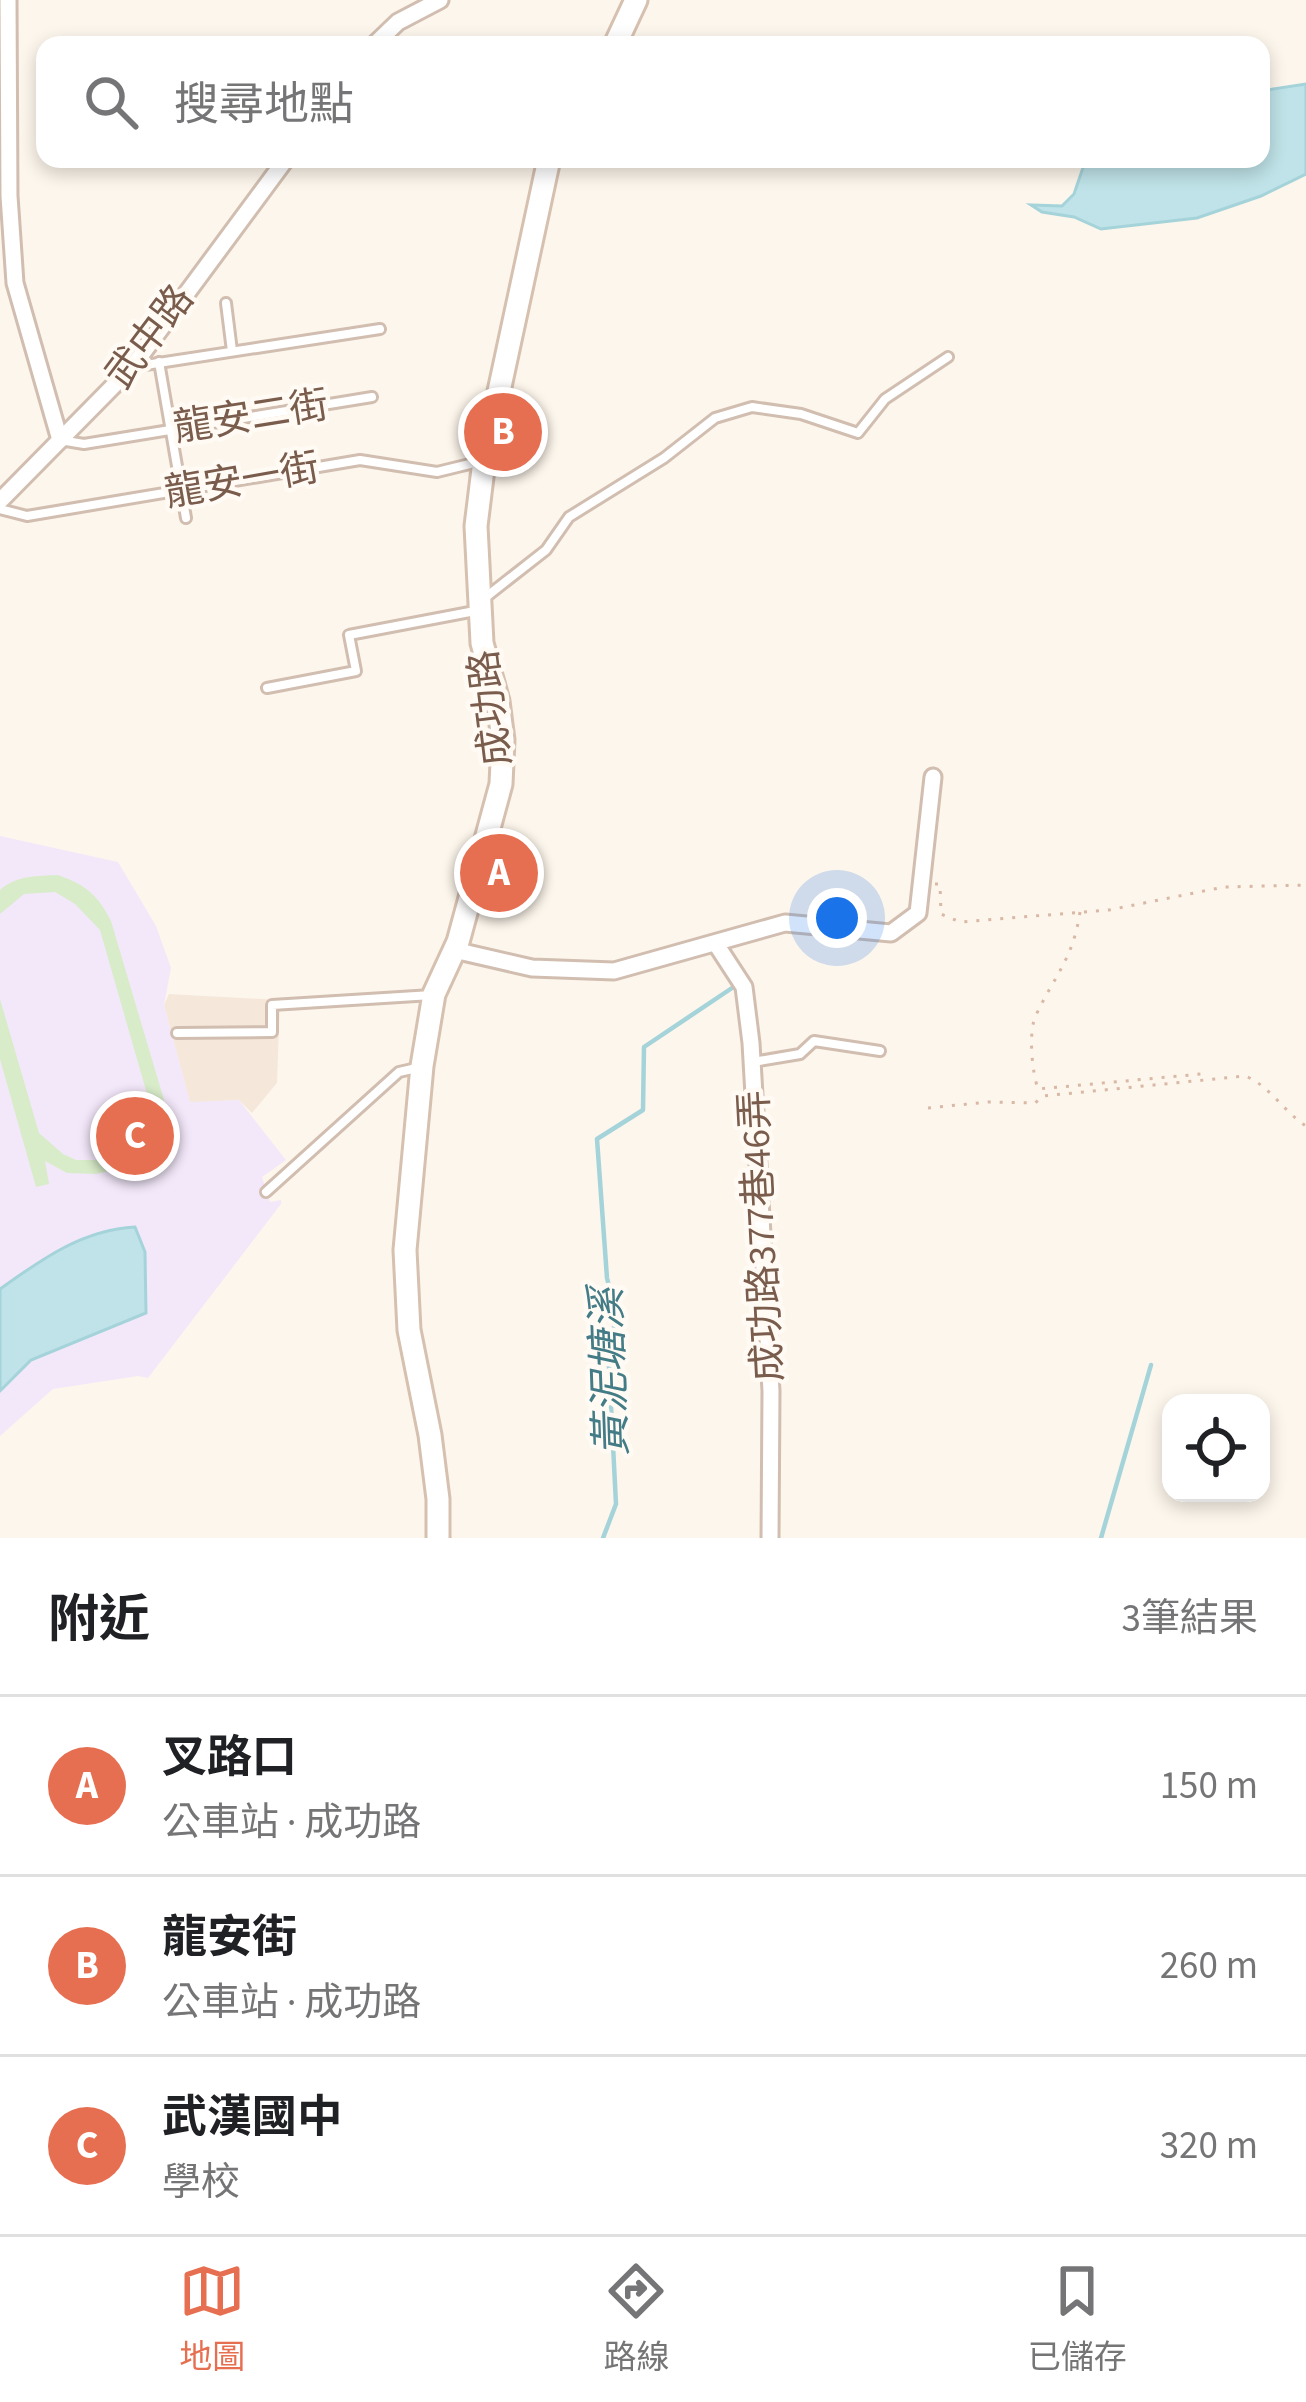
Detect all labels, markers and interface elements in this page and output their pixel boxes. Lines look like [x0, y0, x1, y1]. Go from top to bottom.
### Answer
search box [36, 36, 1270, 168]
icon: search [78, 69, 144, 135]
text: 搜尋地點 [174, 73, 354, 137]
street label: 武中路 [92, 273, 208, 401]
street label: 龍安二街 [170, 377, 332, 457]
pin: B [464, 387, 542, 477]
street label: 龍安一街 [160, 440, 324, 522]
street label: 成功路 [456, 647, 526, 769]
pin: A [460, 828, 538, 918]
your location [807, 888, 867, 948]
street label: 成功路377巷46弄 [726, 1089, 798, 1383]
pin: C [96, 1091, 174, 1181]
water label: 黃泥塘溪 [577, 1282, 643, 1457]
map controls [1162, 1394, 1270, 1502]
button: locate [1162, 1394, 1270, 1502]
text: 附近 [48, 1584, 150, 1656]
text: 3筆結果 [1122, 1591, 1258, 1647]
text: 叉路口 [162, 1726, 297, 1790]
text: A [76, 1758, 98, 1814]
text: 150 m [1160, 1758, 1258, 1814]
text: 公車站 · 成功路 [162, 1795, 421, 1851]
text: 龍安街 [162, 1906, 297, 1970]
text: B [75, 1938, 99, 1994]
text: 260 m [1160, 1938, 1258, 1994]
text: 公車站 · 成功路 [162, 1975, 421, 2031]
text: 武漢國中 [162, 2086, 342, 2150]
text: C [76, 2118, 98, 2174]
text: 320 m [1160, 2118, 1258, 2174]
text: 學校 [162, 2155, 240, 2211]
tab: 地圖 [179, 2258, 245, 2381]
tab: 路線 [603, 2258, 669, 2381]
tab: 已儲存 [1028, 2258, 1127, 2381]

